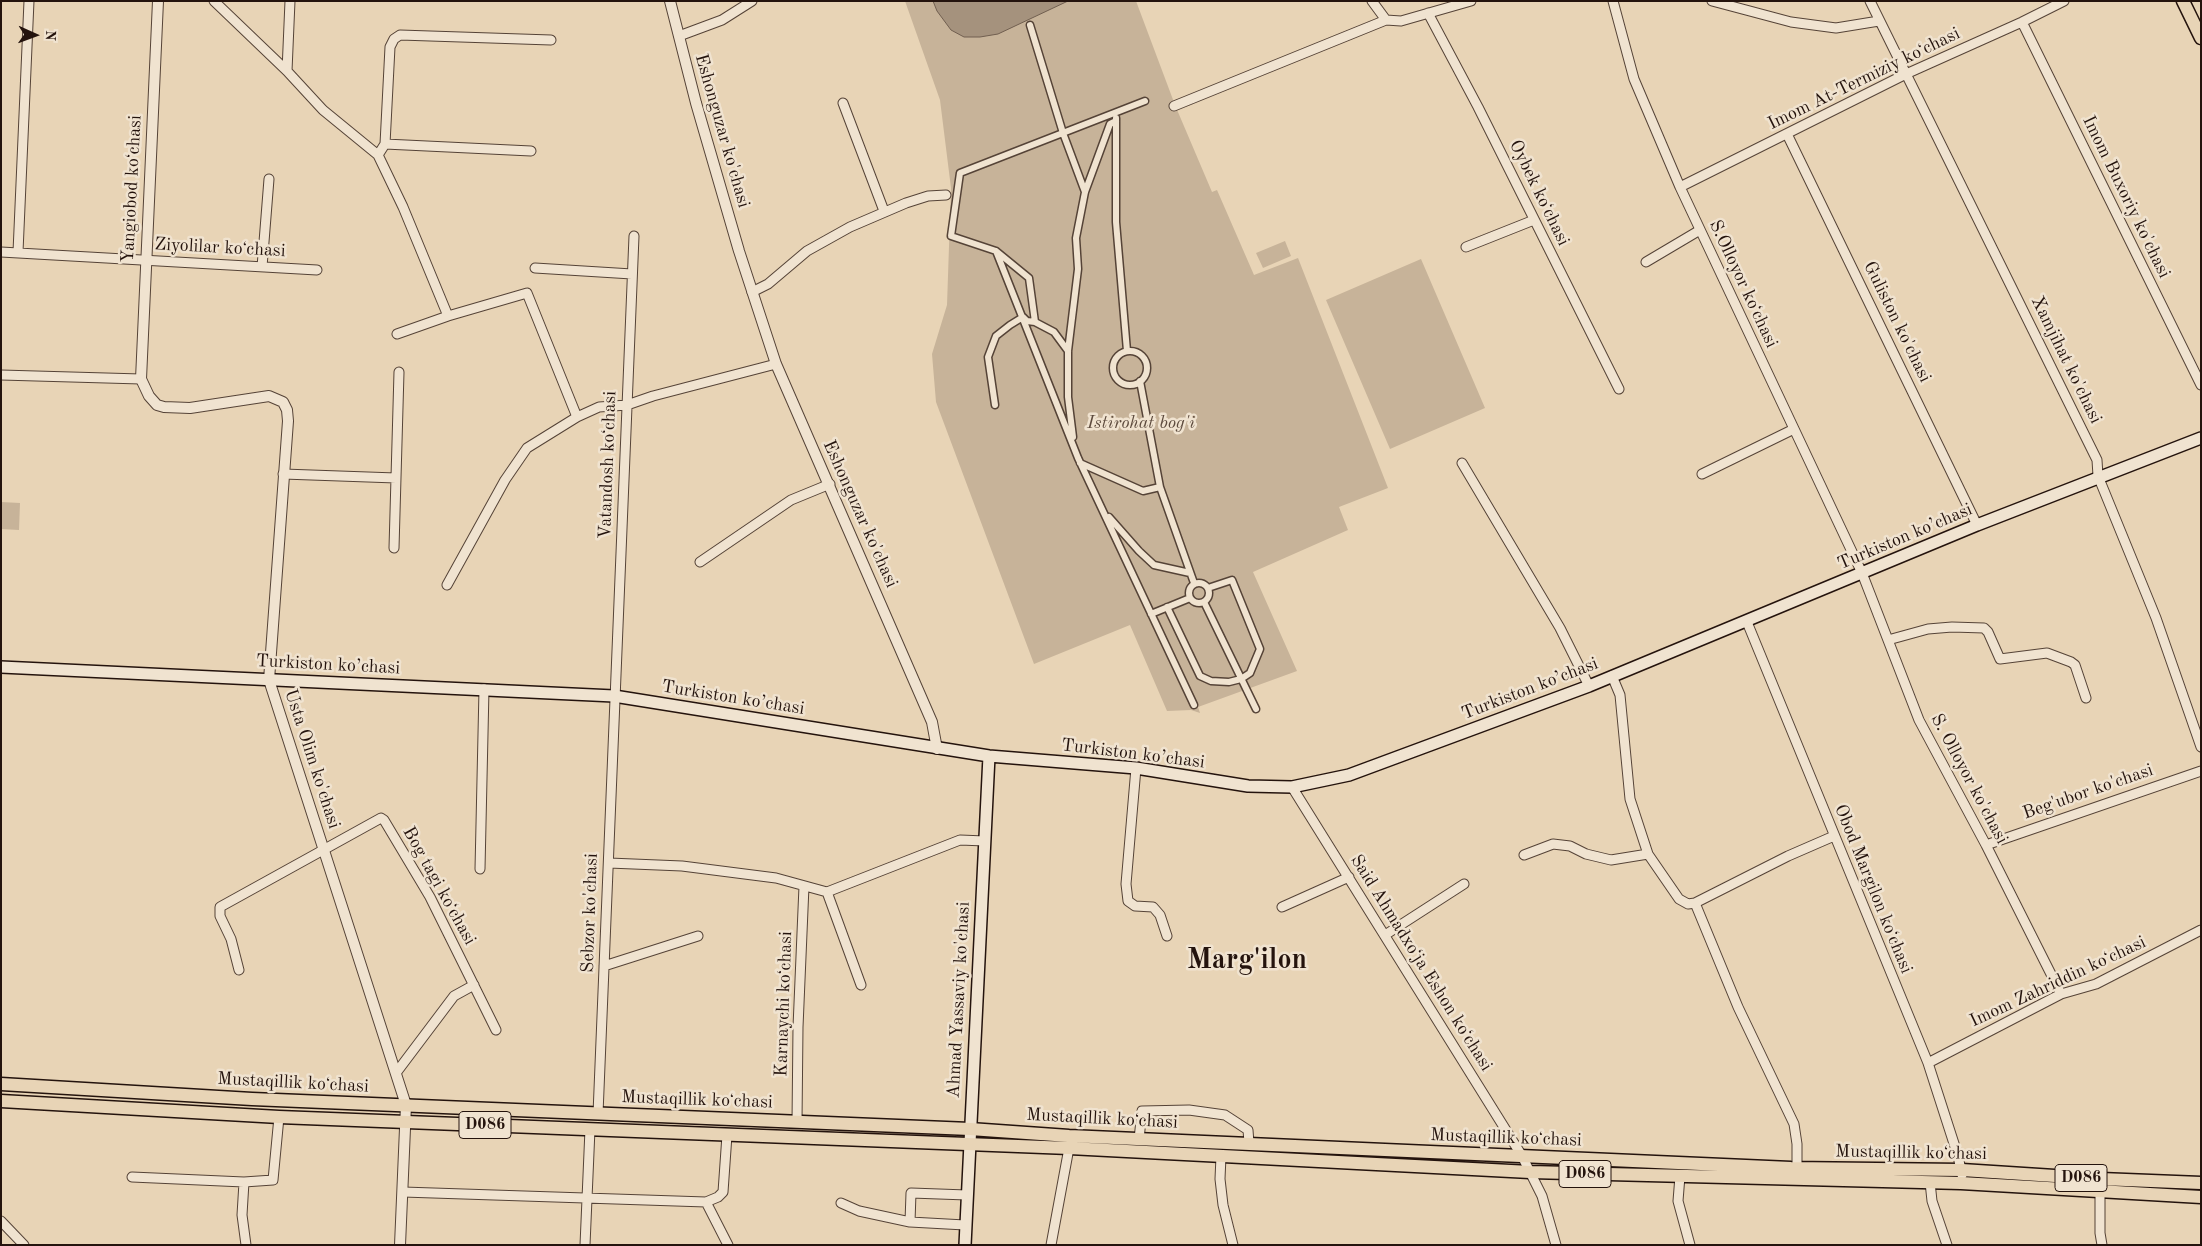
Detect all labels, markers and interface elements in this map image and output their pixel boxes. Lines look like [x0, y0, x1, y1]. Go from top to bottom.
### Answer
north arrow [10, 10, 60, 60]
street label: Imom At-Termiziy koʻchasi [1764, 23, 1964, 135]
text: N [43, 30, 57, 41]
street label: Eshonguzar ko'chasi [690, 52, 754, 210]
street label: Imom Buxoriy ko'chasi [2077, 112, 2175, 282]
street label: Yangiobod koʻchasi [117, 115, 147, 263]
street label: Oybek koʻchasi [1504, 137, 1574, 249]
street label: S.Olloyor koʻchasi [1704, 217, 1782, 351]
street label: Ziyolilar koʻchasi [154, 234, 286, 262]
street label: Guliston ko'chasi [1858, 258, 1936, 386]
street label: Xamjihat ko'chasi [2026, 293, 2106, 427]
street label: Vatandosh koʻchasi [595, 391, 621, 539]
park label: Istirohat bog'i [1087, 412, 1195, 434]
street label: Eshonguzar ko'chasi [818, 437, 902, 591]
street label: Turkiston ko’chasi [1834, 499, 1976, 575]
street label: Turkiston ko’chasi [255, 650, 401, 680]
street label: Turkiston ko’chasi [1459, 653, 1601, 725]
street label: Turkiston ko’chasi [660, 676, 806, 720]
street label: Usta Olim ko'chasi [279, 686, 345, 832]
street label: S. Olloyor ko'chasi [1926, 710, 2012, 848]
street label: Turkiston ko’chasi [1060, 734, 1206, 774]
street label: Beg'ubor ko'chasi [2020, 760, 2156, 824]
street label: Obod Margilon koʻchasi [1829, 801, 1917, 977]
street label: Bog tagi koʻchasi [398, 823, 480, 949]
street label: Said Ahmadxoʻja Eshon koʻchasi [1345, 851, 1497, 1075]
street label: Sebzor ko'chasi [577, 853, 603, 973]
street label: Ahmad Yassaviy ko'chasi [943, 901, 975, 1099]
street label: Karnaychi koʻchasi [771, 931, 797, 1077]
street label: Imom Zahriddin koʻchasi [1967, 932, 2149, 1032]
district label: Marg'ilon [1187, 944, 1307, 978]
street label: Mustaqillik koʻchasi [217, 1068, 369, 1098]
street label: Mustaqillik koʻchasi [621, 1087, 773, 1113]
street label: Mustaqillik koʻchasi [1026, 1104, 1178, 1134]
road number: D086 [459, 1112, 511, 1138]
street label: Mustaqillik koʻchasi [1430, 1125, 1582, 1151]
street label: Mustaqillik koʻchasi [1835, 1141, 1987, 1165]
road number: D086 [1559, 1160, 1611, 1188]
road number: D086 [2055, 1164, 2107, 1192]

